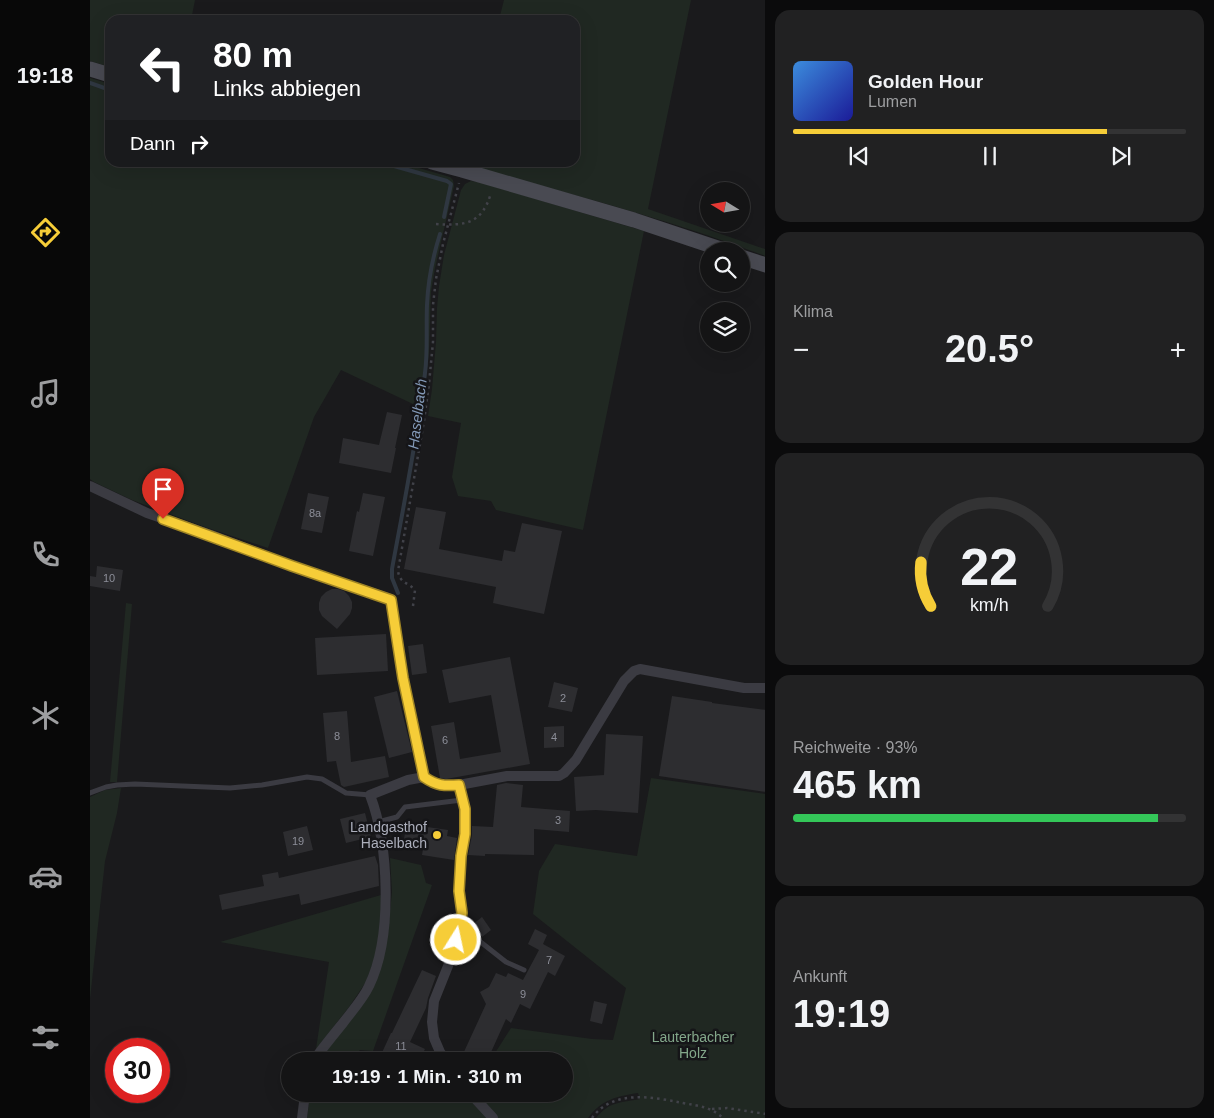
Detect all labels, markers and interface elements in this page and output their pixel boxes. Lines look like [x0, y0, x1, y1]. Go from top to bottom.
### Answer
icon: left [130, 35, 195, 100]
text: 80 m [213, 35, 293, 74]
text: 19:18 [17, 63, 73, 88]
text: Golden Hour [868, 71, 983, 92]
text: Links abbiegen [213, 76, 361, 101]
text: Lumen [868, 93, 917, 110]
icon: right [185, 130, 213, 158]
text: Dann [130, 133, 175, 154]
icon: previous [845, 142, 873, 170]
icon: pause [976, 142, 1004, 170]
icon: next [1107, 142, 1135, 170]
north arrow [700, 182, 750, 232]
map controls [700, 182, 750, 352]
icon: directions [28, 215, 63, 250]
button: search [700, 242, 750, 292]
button: layers [700, 302, 750, 352]
text: Klima [793, 303, 833, 320]
text: 20.5° [945, 328, 1034, 370]
text: − [793, 334, 809, 365]
text: + [1170, 334, 1186, 365]
icon: music [28, 376, 63, 411]
water label: Haselbach [404, 378, 430, 450]
pin [142, 468, 184, 519]
icon: arrive [149, 475, 177, 503]
house number: 8a [309, 507, 322, 519]
icon: phone [28, 537, 63, 572]
text: 22 [961, 538, 1018, 596]
house number: 10 [103, 572, 115, 584]
text: km/h [970, 595, 1009, 615]
house number: 2 [560, 692, 566, 704]
icon: climate [28, 698, 63, 733]
house number: 8 [334, 730, 340, 742]
house number: 4 [551, 731, 557, 743]
house number: 6 [442, 734, 448, 746]
text: Reichweite · 93% [793, 739, 918, 756]
text: 465 km [793, 764, 922, 806]
house number: 3 [555, 814, 561, 826]
place label: Landgasthof Haselbach [350, 819, 427, 851]
marker: Landgasthof Haselbach [431, 829, 443, 841]
house number: 19 [292, 835, 304, 847]
icon: car [28, 859, 63, 894]
position arrow [429, 913, 481, 965]
house number: 7 [546, 954, 552, 966]
text: Ankunft [793, 968, 847, 985]
house number: 9 [520, 988, 526, 1000]
text: 19:19 [793, 993, 890, 1035]
icon: filters [28, 1020, 63, 1055]
park label: Lauterbacher Holz [652, 1029, 735, 1061]
speed limit sign: 30 [105, 1038, 170, 1103]
house number: 11 [395, 1040, 407, 1052]
text: 19:19 · 1 Min. · 310 m [332, 1066, 522, 1087]

